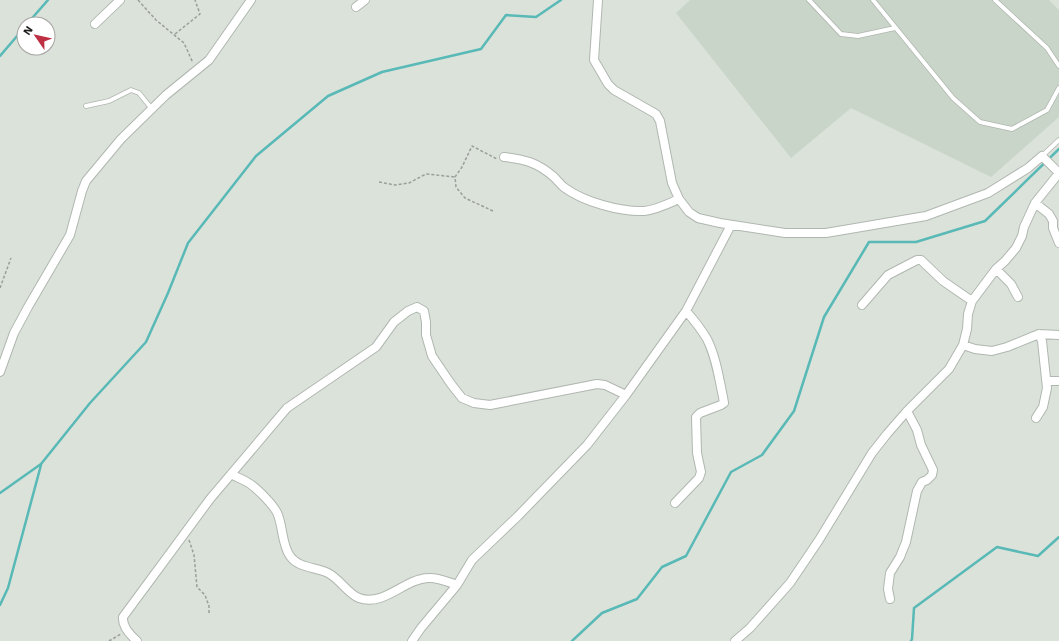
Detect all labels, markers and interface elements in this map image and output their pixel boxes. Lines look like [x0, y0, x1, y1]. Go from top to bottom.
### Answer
north arrow [16, 16, 56, 56]
text: N [20, 24, 36, 38]

